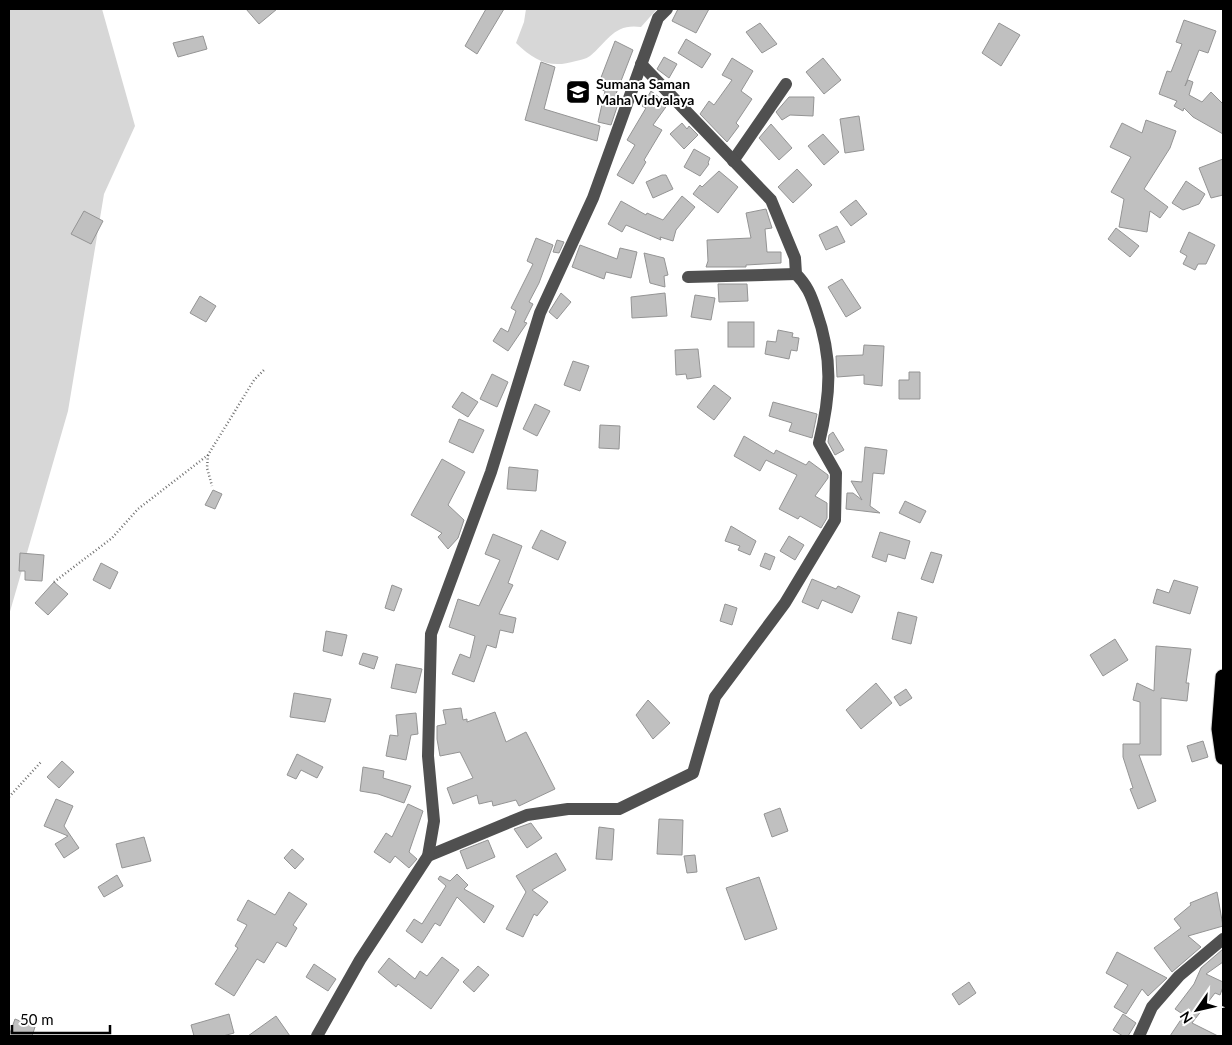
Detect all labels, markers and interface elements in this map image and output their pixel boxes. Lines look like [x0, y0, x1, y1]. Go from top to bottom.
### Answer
place label: Sumana Saman Maha Vidyalaya [596, 75, 694, 108]
school or university icon: Sumana Saman Maha Vidyalaya [565, 79, 591, 105]
north arrow [1172, 985, 1222, 1035]
scale bar [12, 1002, 110, 1034]
text: N [1176, 1008, 1196, 1027]
text: 50 m [20, 1010, 54, 1028]

